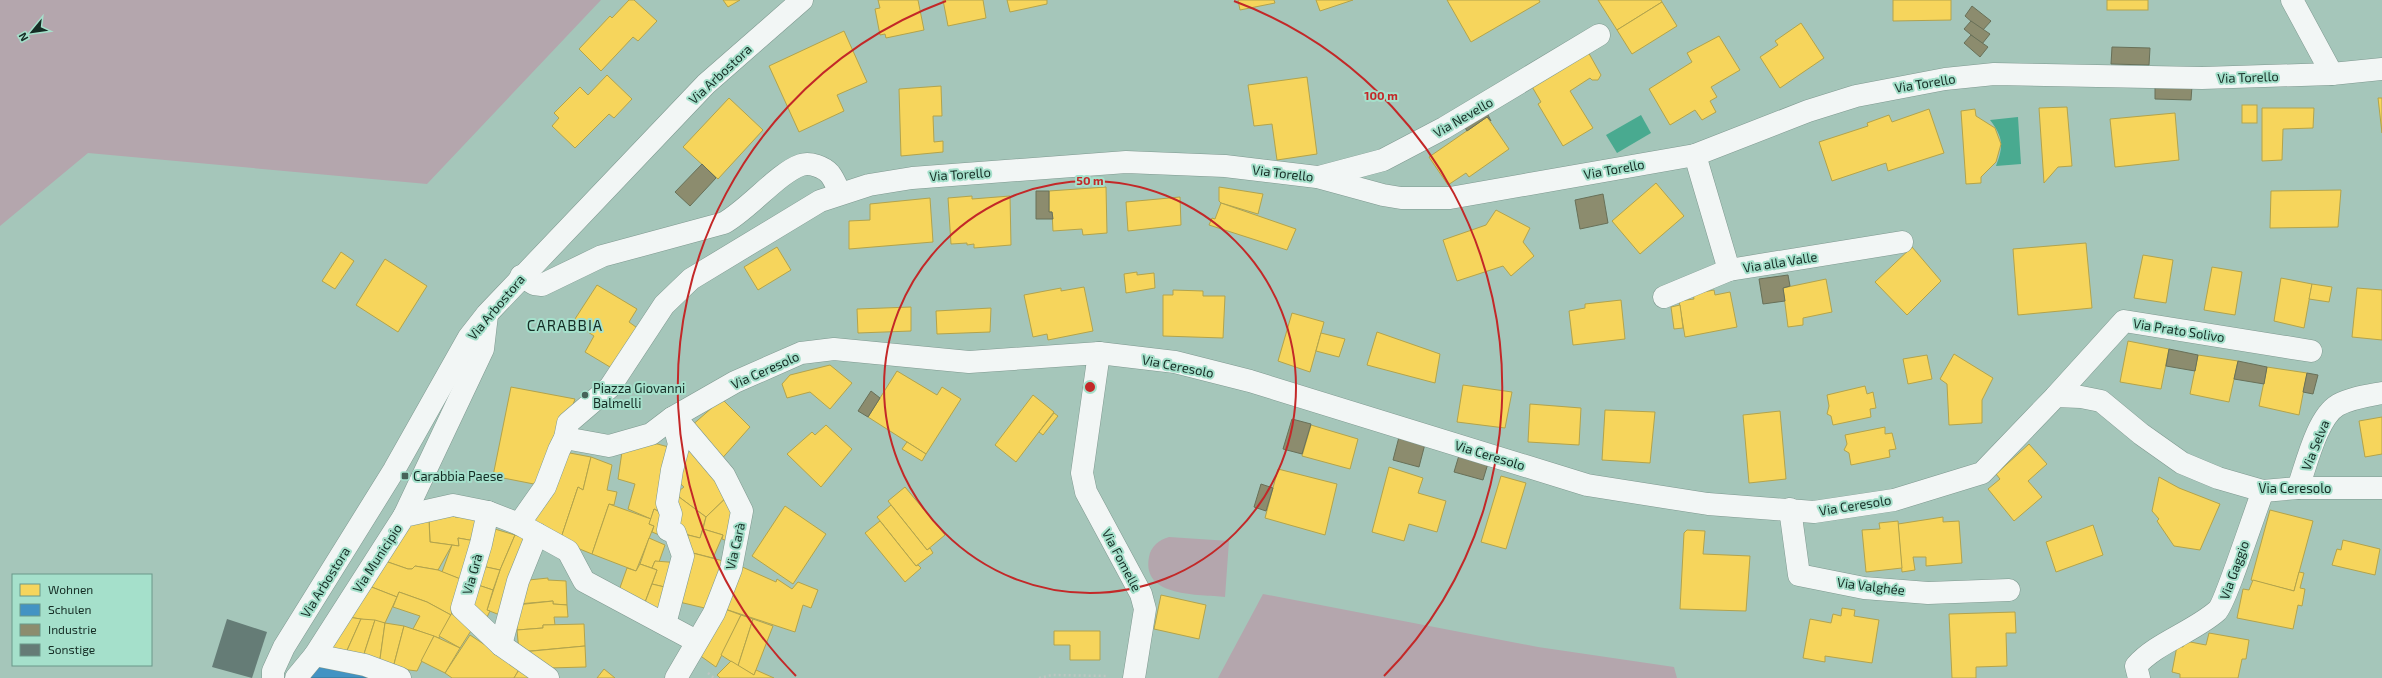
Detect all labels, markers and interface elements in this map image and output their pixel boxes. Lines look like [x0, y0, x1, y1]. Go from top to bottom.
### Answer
north arrow [12, 12, 52, 52]
text: N [15, 30, 30, 44]
street label: Via Arbostora [685, 41, 755, 107]
street label: Via Torello [2217, 68, 2279, 86]
street label: Via Torello [1893, 70, 1957, 96]
text: 100 m [1364, 88, 1398, 102]
street label: Via Nevello [1430, 94, 1496, 140]
street label: Via Torello [1582, 156, 1646, 182]
street label: Via Torello [1252, 161, 1314, 185]
street label: Via Torello [929, 164, 991, 184]
text: 50 m [1076, 173, 1104, 187]
street label: Via alla Valle [1742, 248, 1818, 276]
street label: Via Arbostora [464, 271, 528, 343]
street label: Via Prato Solivo [2132, 315, 2226, 345]
district label: CARABBIA [527, 316, 603, 334]
street label: Via Ceresolo [728, 348, 802, 392]
street label: Via Ceresolo [1141, 351, 1215, 381]
place label: Piazza Giovanni Balmelli [593, 380, 685, 411]
centre of rings [1083, 380, 1097, 394]
marker: Piazza Giovanni Balmelli [580, 390, 590, 400]
street label: Via Selva [2298, 417, 2332, 473]
street label: Via Ceresolo [1453, 437, 1527, 473]
place label: Carabbia Paese [413, 468, 503, 484]
marker: Carabbia Paese [400, 471, 410, 481]
street label: Via Ceresolo [2259, 480, 2331, 496]
street label: Via Ceresolo [1818, 491, 1892, 519]
street label: Via Municipio [349, 521, 405, 595]
street label: Via Carà [722, 521, 748, 571]
street label: Via Fomelle [1099, 526, 1145, 594]
street label: Via Gaggio [2216, 538, 2252, 602]
street label: Via Arbostora [297, 544, 353, 620]
street label: Via Grà [459, 552, 485, 596]
legend [12, 574, 152, 666]
street label: Via Valghée [1836, 574, 1906, 598]
text: Wohnen [48, 582, 93, 596]
text: Schulen [48, 602, 91, 616]
text: Industrie [48, 622, 97, 636]
text: Sonstige [48, 642, 95, 656]

